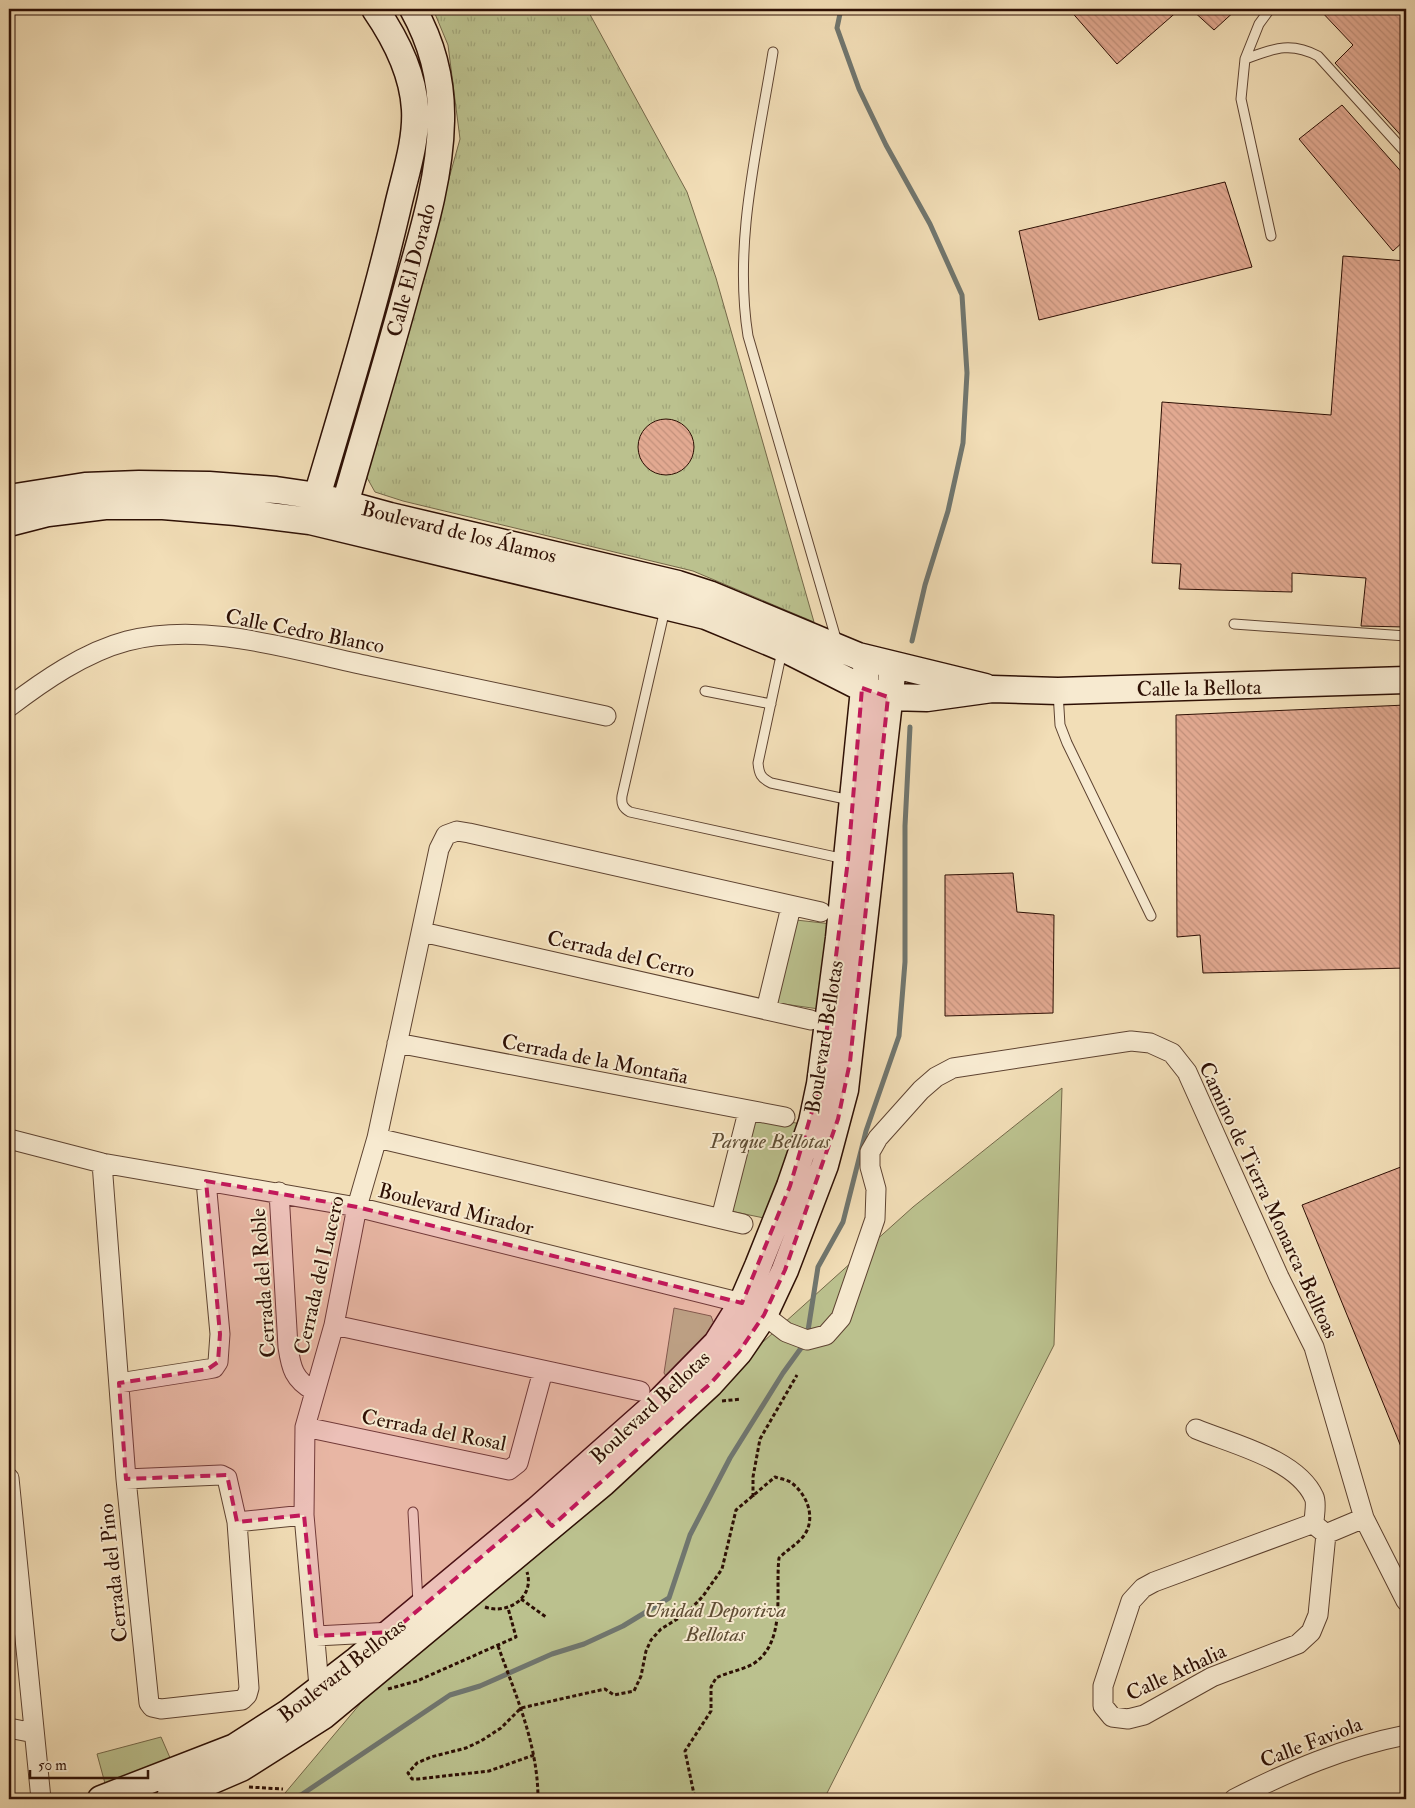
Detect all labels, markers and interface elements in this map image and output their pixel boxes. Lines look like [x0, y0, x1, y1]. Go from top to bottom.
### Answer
street label: Calle El Dorado [381, 201, 442, 340]
street label: Boulevard de los Álamos [358, 495, 559, 570]
street label: Calle Cedro Blanco [223, 603, 387, 660]
street label: Calle la Bellota [1136, 674, 1262, 703]
street label: Cerrada del Cerro [544, 924, 697, 985]
street label: Boulevard Bellotas [799, 959, 850, 1116]
street label: Cerrada de la Montaña [499, 1028, 691, 1091]
street label: Camino de Tierra Monarca-Belltoas [1192, 1058, 1345, 1343]
park label: Parque Bellotas [709, 1128, 831, 1155]
street label: Boulevard Mirador [375, 1177, 537, 1242]
street label: Cerrada del Lucero [288, 1193, 351, 1357]
street label: Cerrada del Roble [245, 1207, 282, 1359]
street label: Boulevard Bellotas [585, 1345, 716, 1470]
street label: Cerrada del Rosal [359, 1403, 509, 1458]
street label: Cerrada del Pino [93, 1502, 134, 1644]
park label: Unidad Deportiva Bellotas [644, 1597, 787, 1648]
street label: Boulevard Bellotas [273, 1612, 412, 1729]
street label: Calle Athalia [1122, 1637, 1231, 1707]
street label: Calle Faviola [1256, 1711, 1366, 1774]
scale bar [30, 1748, 148, 1780]
text: 50 m [38, 1756, 67, 1775]

